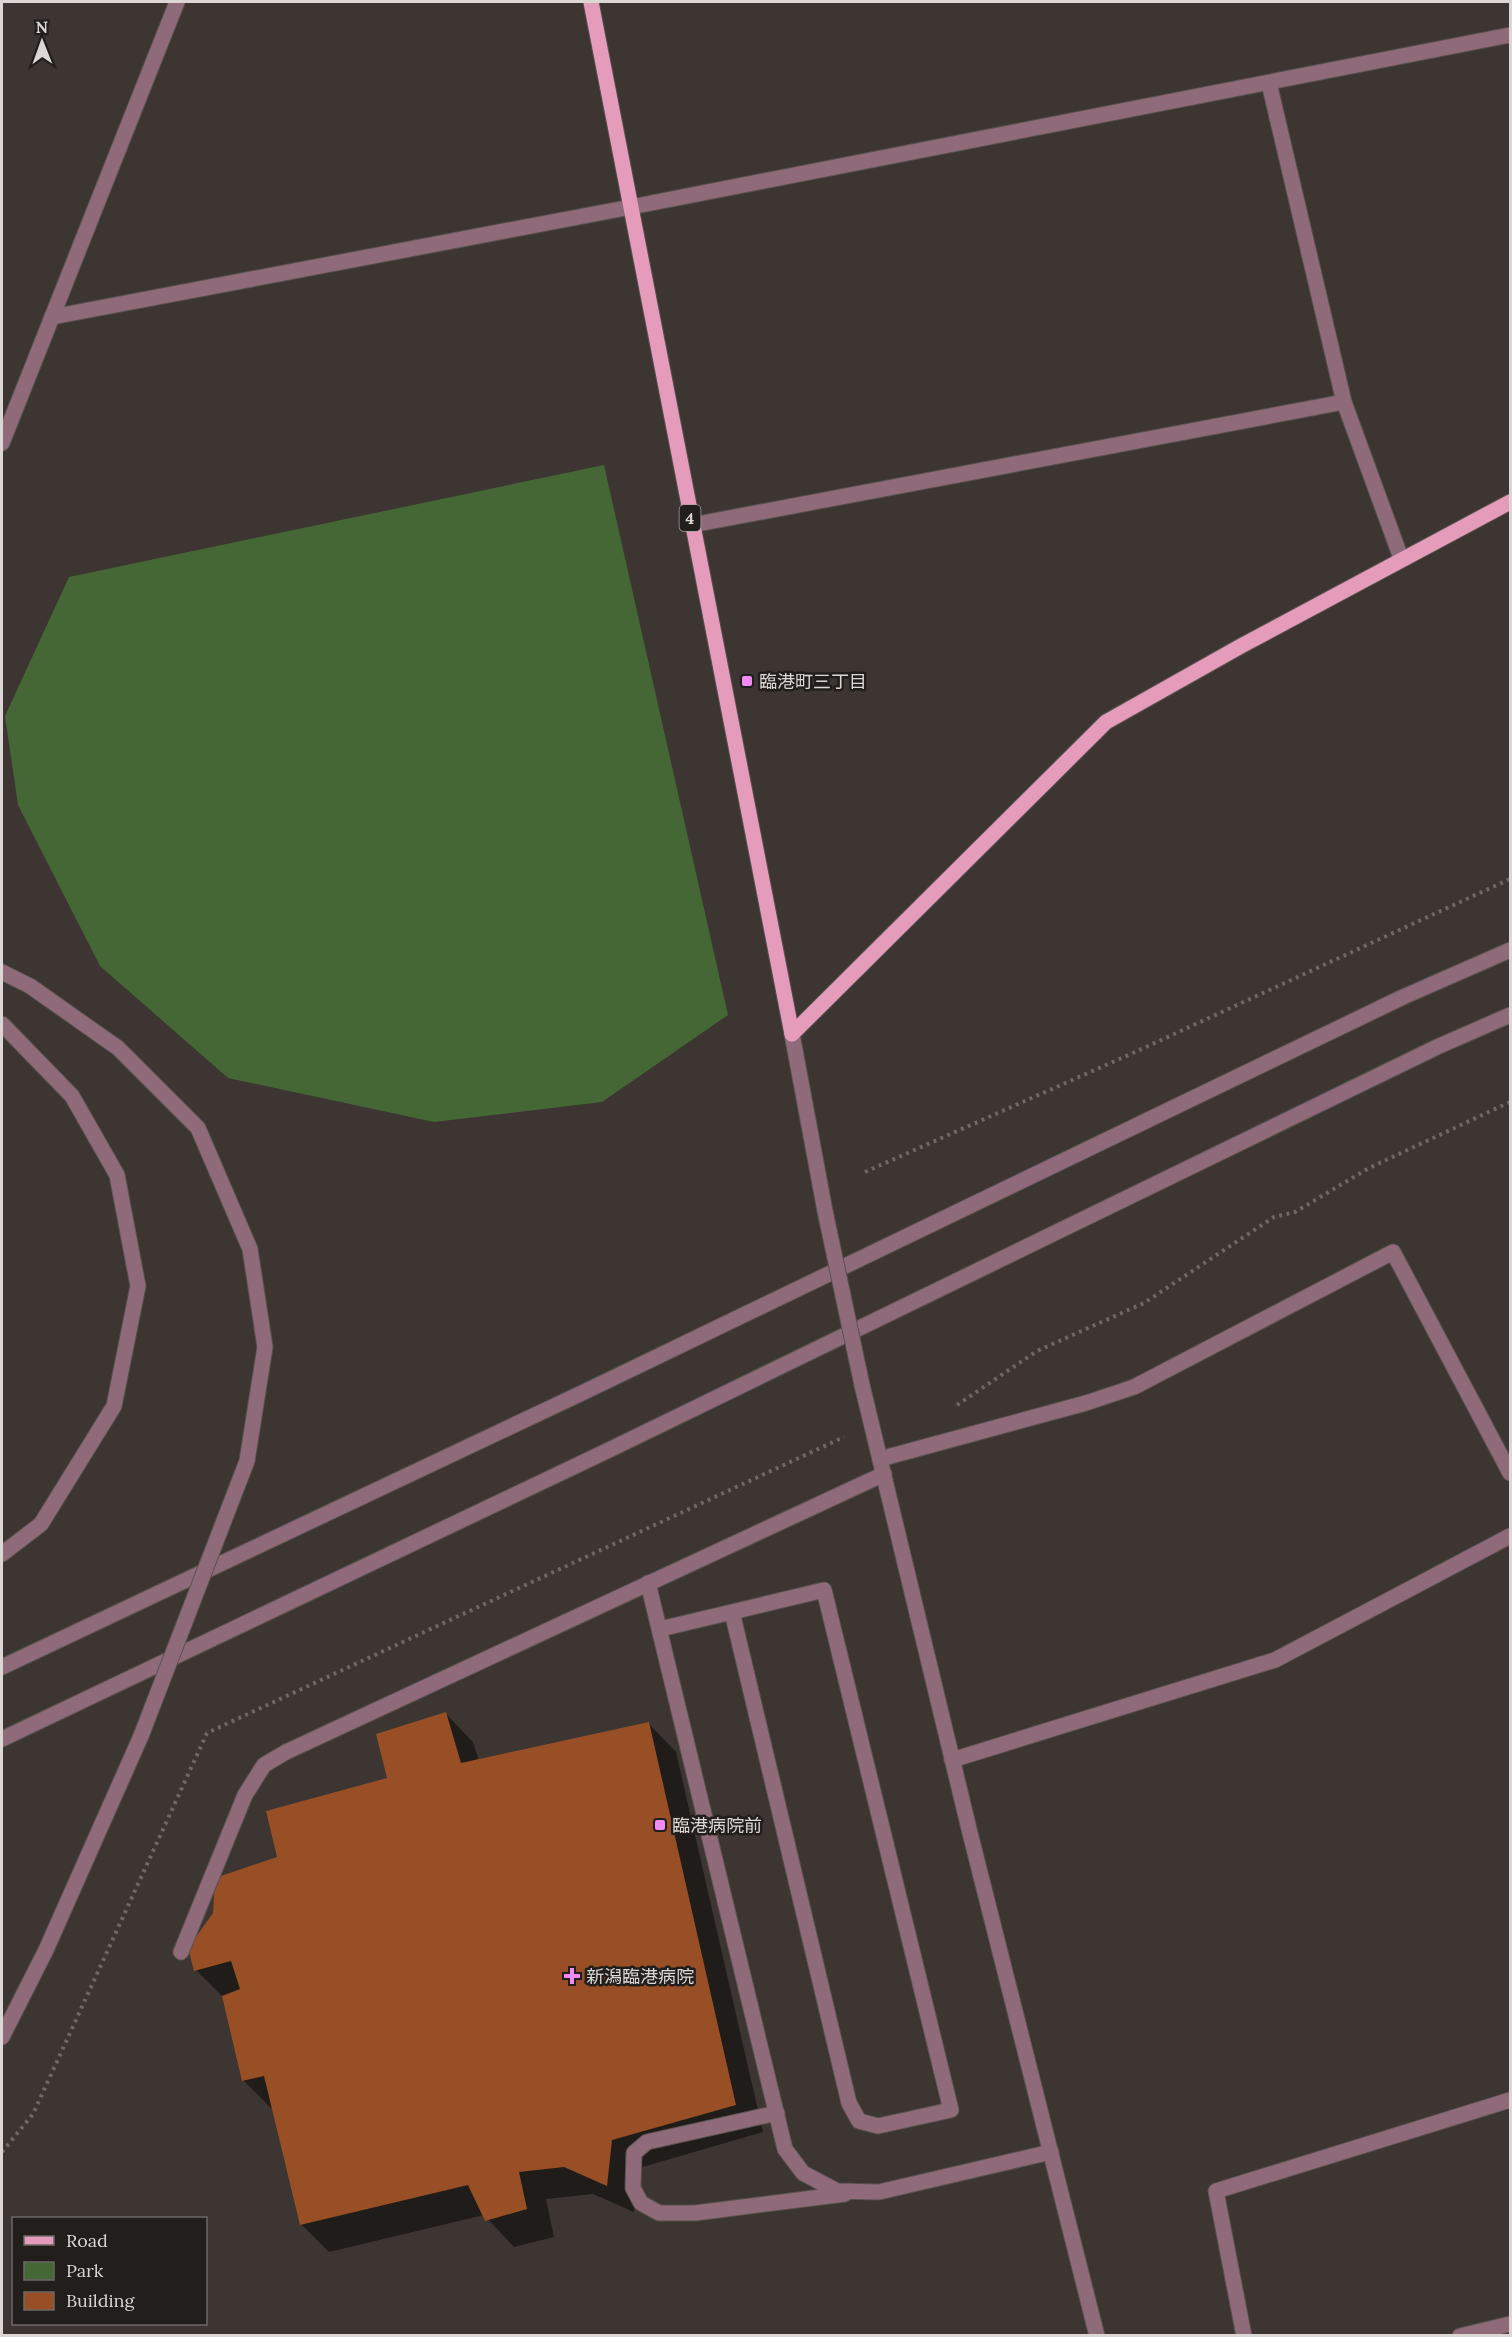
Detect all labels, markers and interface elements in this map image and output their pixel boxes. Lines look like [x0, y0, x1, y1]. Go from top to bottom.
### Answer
north arrow [12, 12, 72, 72]
text: N [35, 17, 48, 37]
road number: 4 [680, 505, 700, 531]
place label: 臨港町三丁目 [759, 670, 867, 693]
marker: 臨港町三丁目 [740, 674, 754, 688]
place label: 臨港病院前 [672, 1814, 762, 1837]
marker: 臨港病院前 [653, 1818, 667, 1832]
place label: 新潟臨港病院 [586, 1965, 694, 1988]
marker: 新潟臨港病院 [563, 1967, 581, 1985]
legend [12, 2217, 207, 2325]
text: Road [66, 2229, 108, 2252]
text: Park [66, 2259, 104, 2282]
text: Building [66, 2289, 136, 2312]

